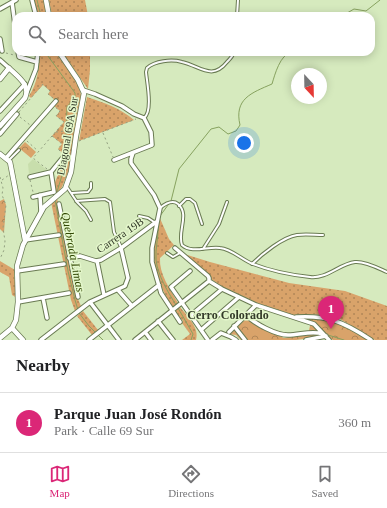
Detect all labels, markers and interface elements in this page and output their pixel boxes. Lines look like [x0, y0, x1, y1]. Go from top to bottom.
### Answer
search box [12, 12, 375, 56]
icon: search [26, 23, 48, 45]
text: Search here [58, 26, 128, 42]
north arrow [291, 68, 327, 104]
street label: Diagonal 69A Sur [54, 96, 80, 176]
your location [234, 133, 254, 153]
water label: Quebrada Limas [58, 211, 88, 293]
street label: Carrera 19B [94, 215, 146, 255]
pin: 1 [318, 296, 344, 329]
district label: Cerro Colorado [187, 308, 269, 322]
text: Nearby [16, 356, 70, 375]
text: Parque Juan José Rondón [54, 406, 222, 422]
text: 1 [26, 415, 32, 430]
text: 360 m [338, 415, 371, 430]
text: Park · Calle 69 Sur [54, 423, 154, 438]
tab: Map [49, 463, 71, 499]
tab: Directions [168, 463, 214, 499]
tab: Saved [311, 463, 338, 499]

